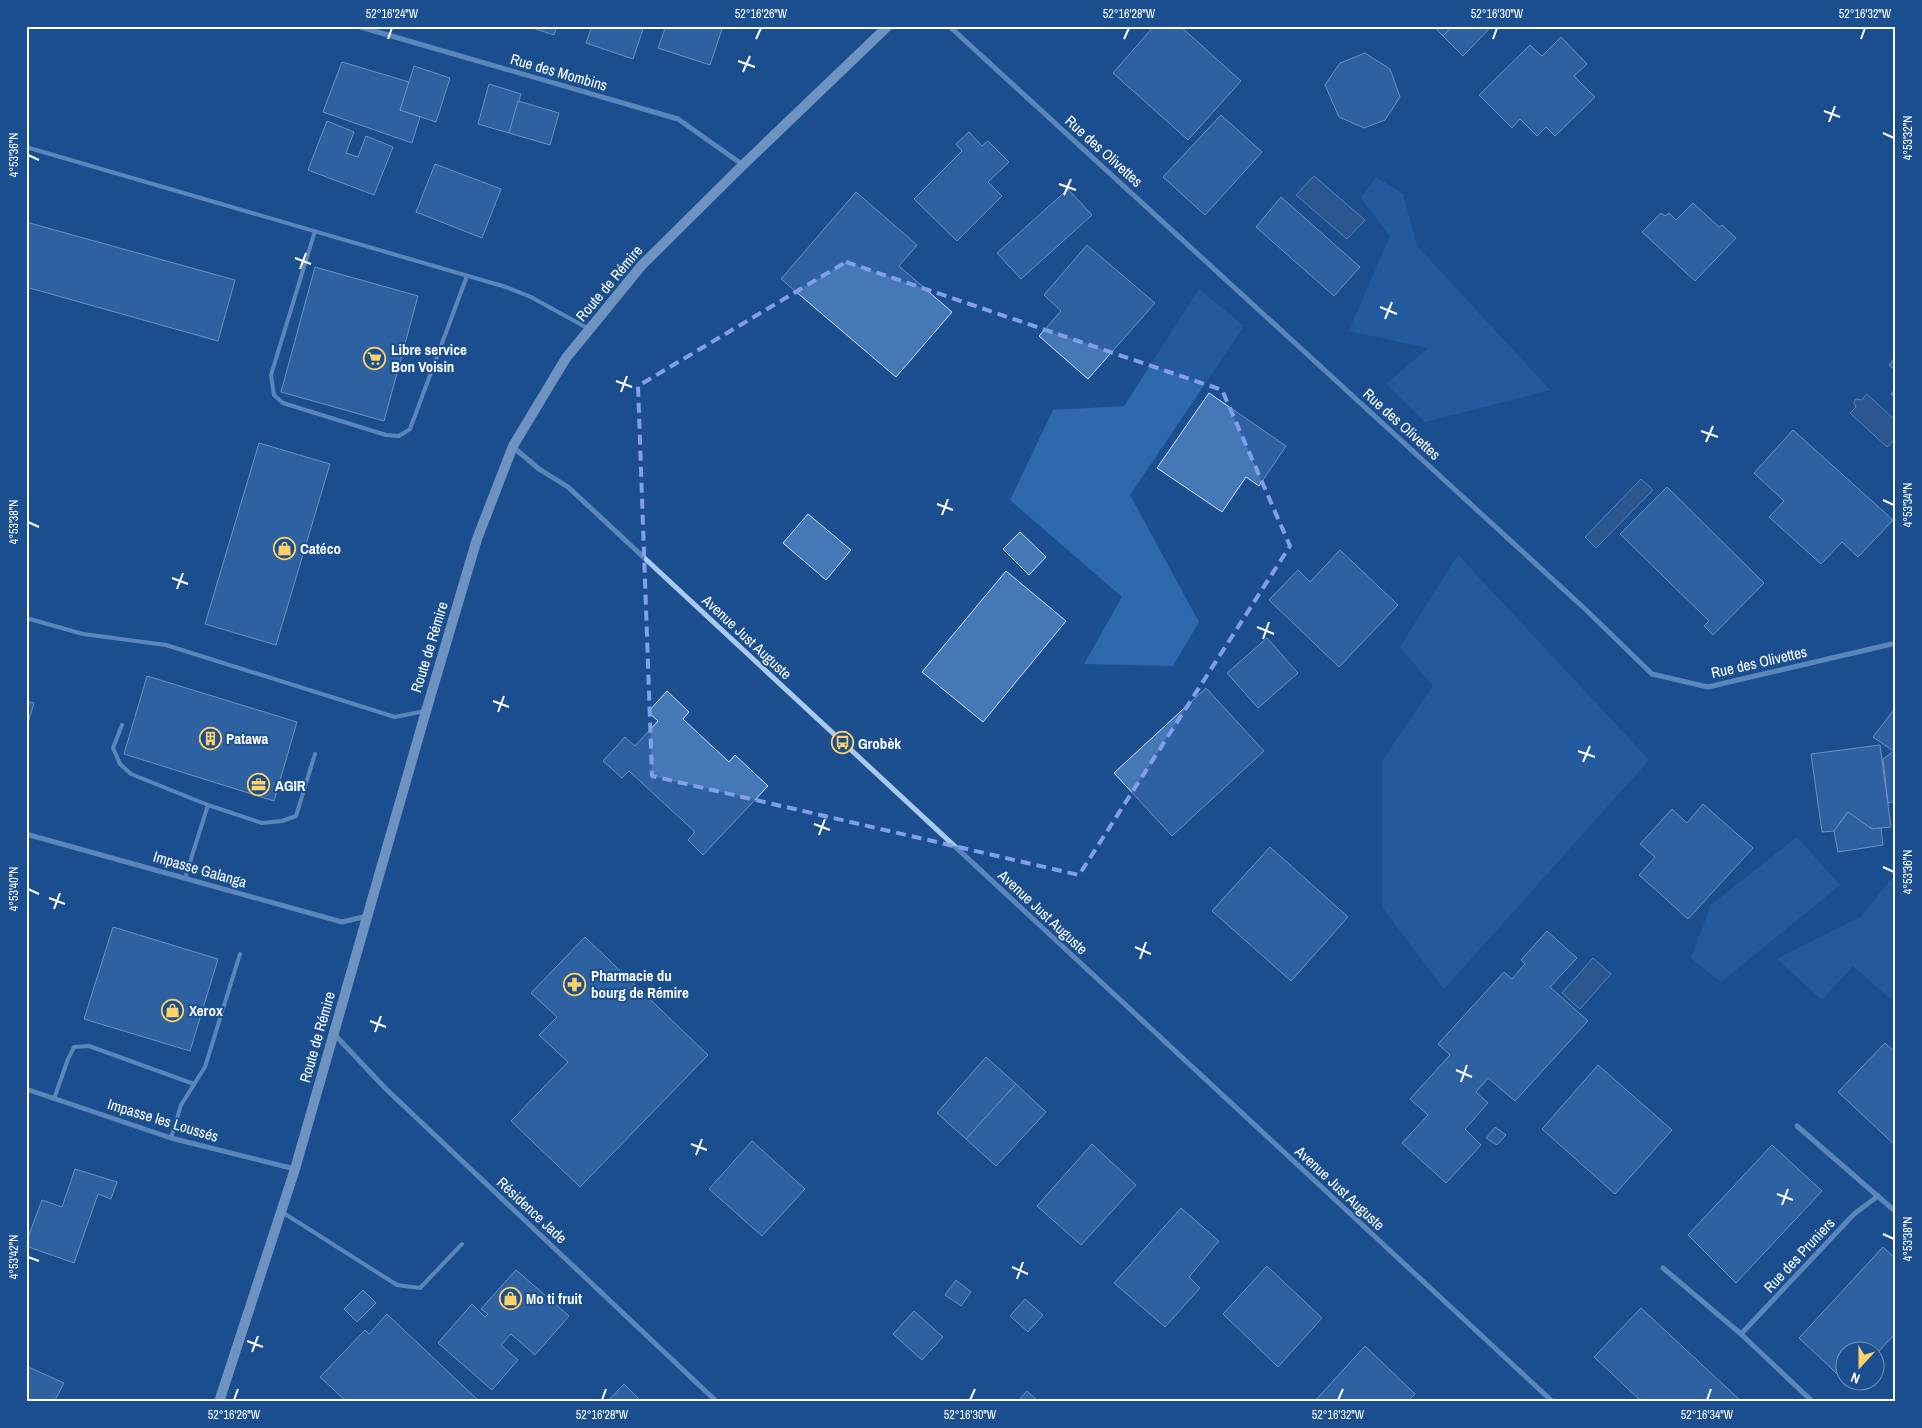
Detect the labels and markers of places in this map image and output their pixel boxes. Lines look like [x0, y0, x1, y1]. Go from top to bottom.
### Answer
place label: Libre service Bon Voisin [391, 339, 467, 377]
supermarket icon: Libre service Bon Voisin [363, 346, 387, 370]
shop icon: Catéco [272, 536, 296, 560]
place label: Catéco [300, 538, 341, 559]
building icon: Patawa [198, 726, 222, 750]
place label: Patawa [226, 728, 269, 749]
bus stop icon: Grobèk [830, 731, 854, 755]
place label: Grobèk [858, 733, 901, 754]
office icon: AGIR [247, 773, 271, 797]
place label: AGIR [275, 775, 306, 796]
place label: Pharmacie du bourg de Rémire [591, 965, 689, 1003]
pharmacy icon: Pharmacie du bourg de Rémire [563, 972, 587, 996]
shop icon: Xerox [161, 998, 185, 1022]
place label: Xerox [189, 1000, 223, 1021]
shop icon: Mo ti fruit [498, 1286, 522, 1310]
place label: Mo ti fruit [526, 1288, 582, 1309]

